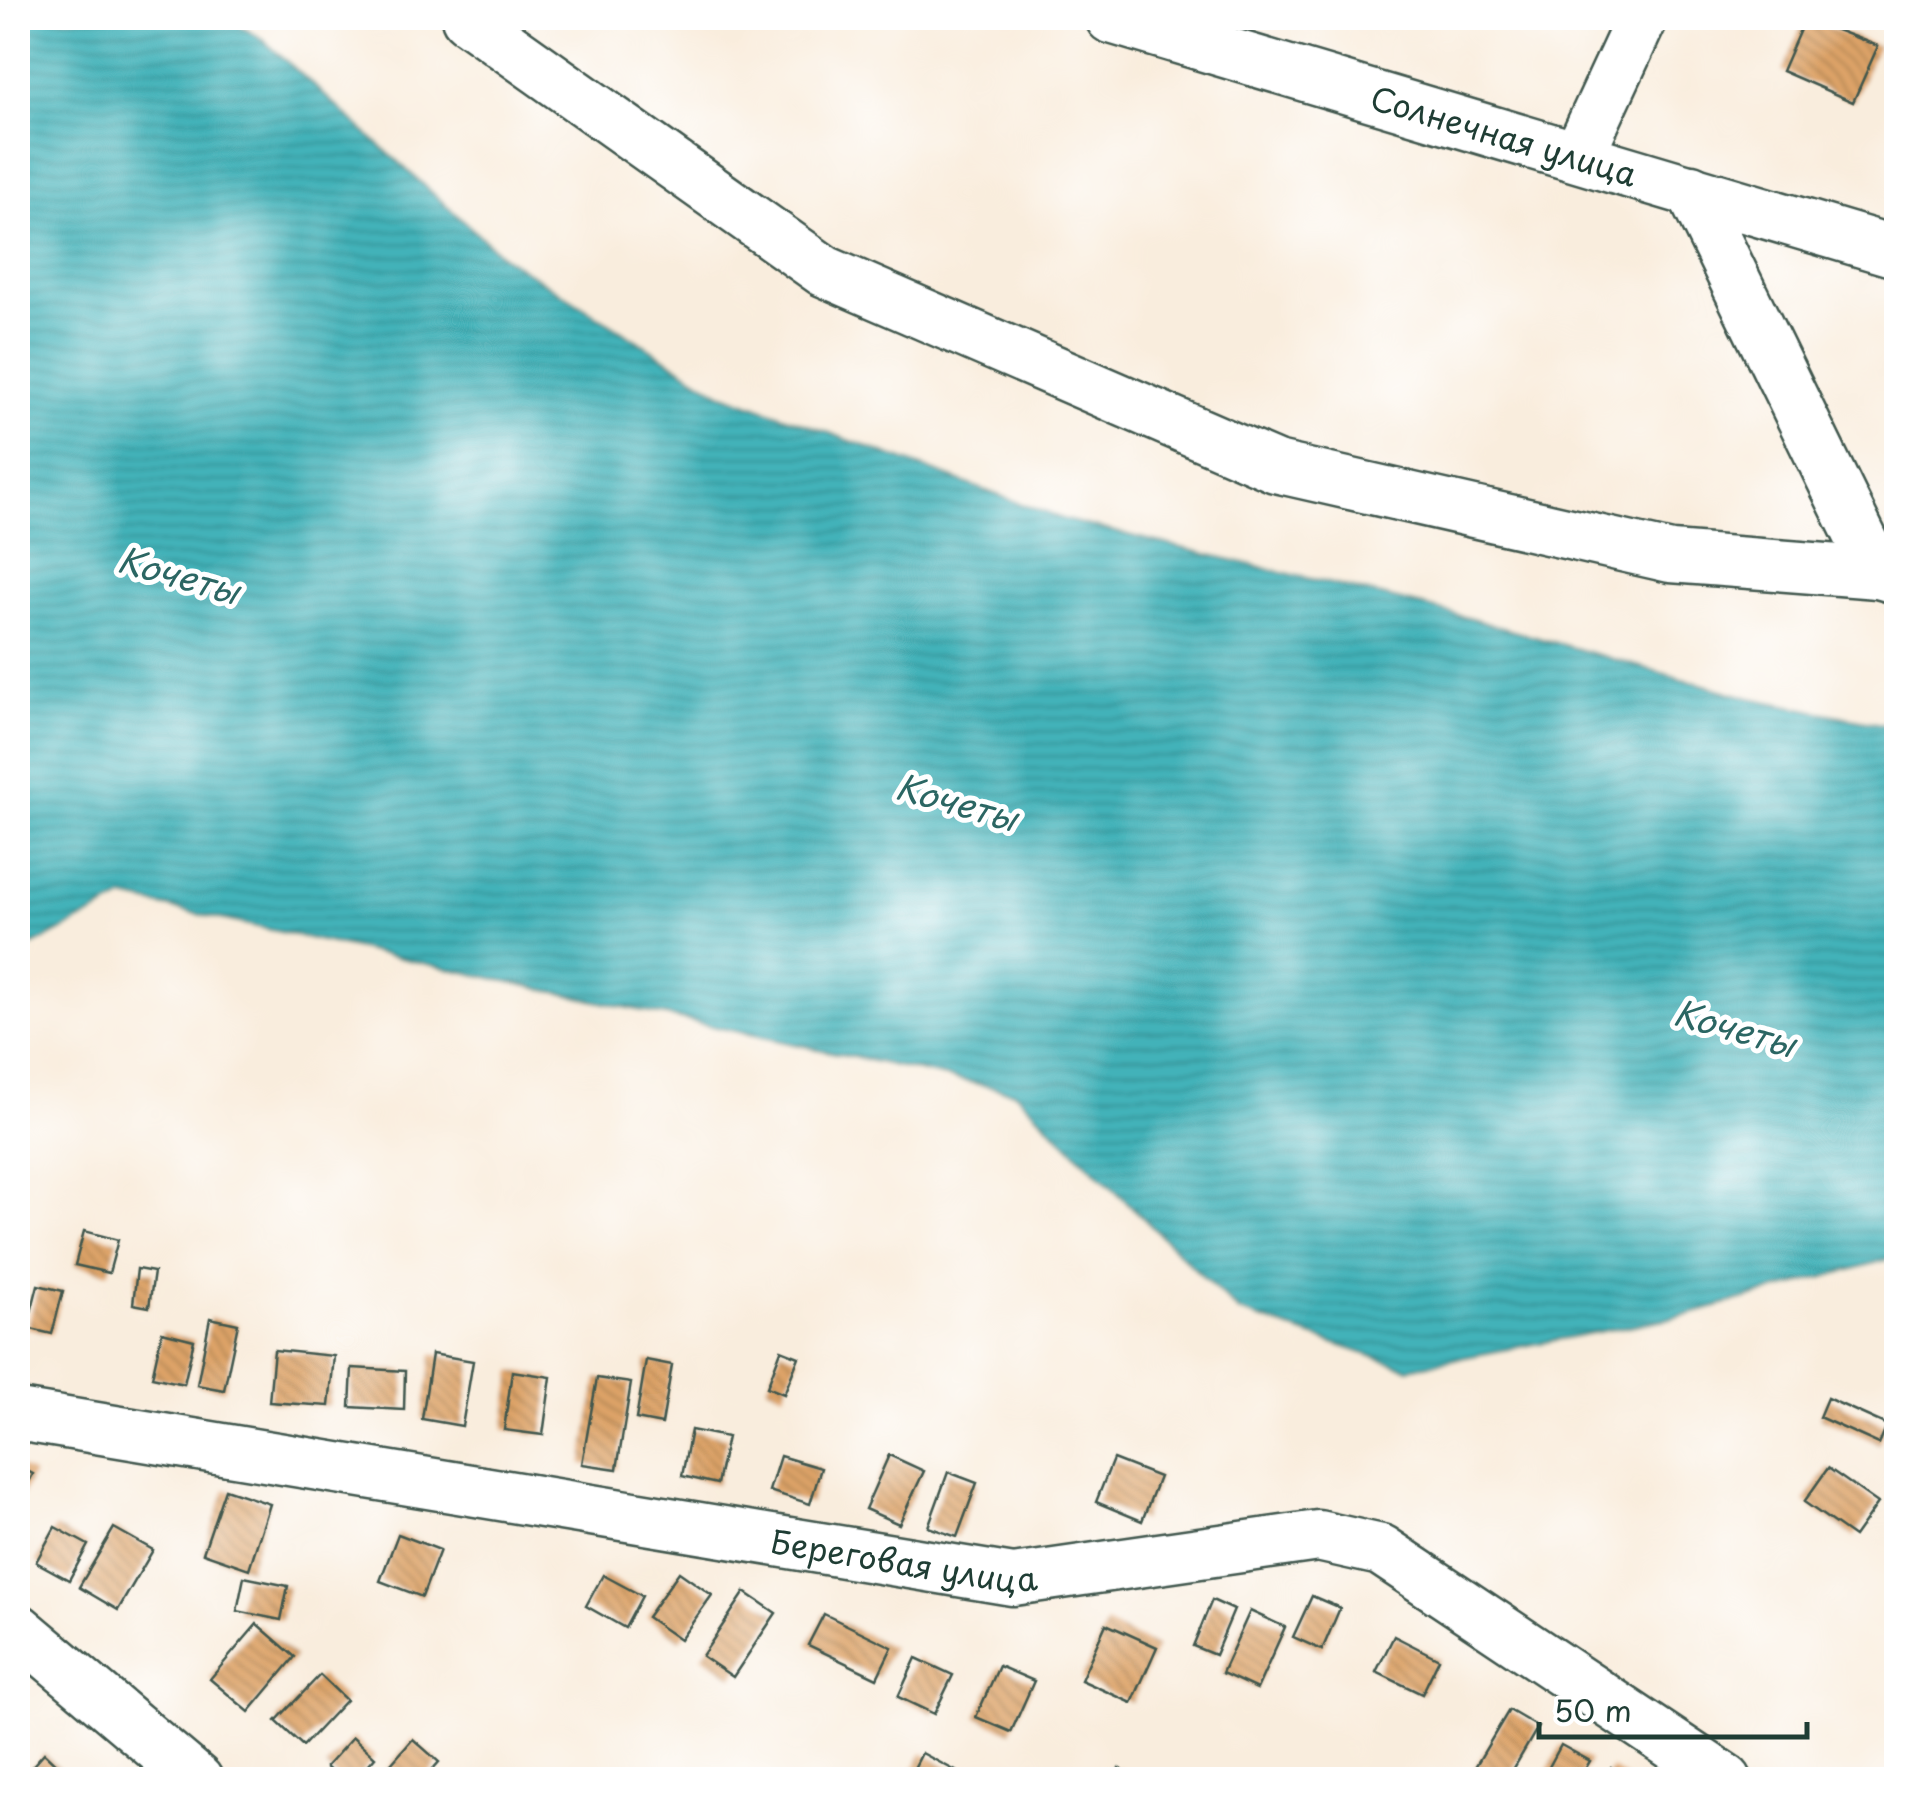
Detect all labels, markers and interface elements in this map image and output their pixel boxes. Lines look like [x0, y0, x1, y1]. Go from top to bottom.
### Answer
street label: Солнечная улица [1365, 73, 1643, 197]
water label: Кочеты [112, 531, 248, 617]
water label: Кочеты [890, 758, 1026, 844]
water label: Кочеты [1668, 984, 1804, 1070]
street label: Береговая улица [767, 1516, 1040, 1604]
scale bar [1539, 1677, 1806, 1739]
text: 50 m [1554, 1687, 1632, 1732]

